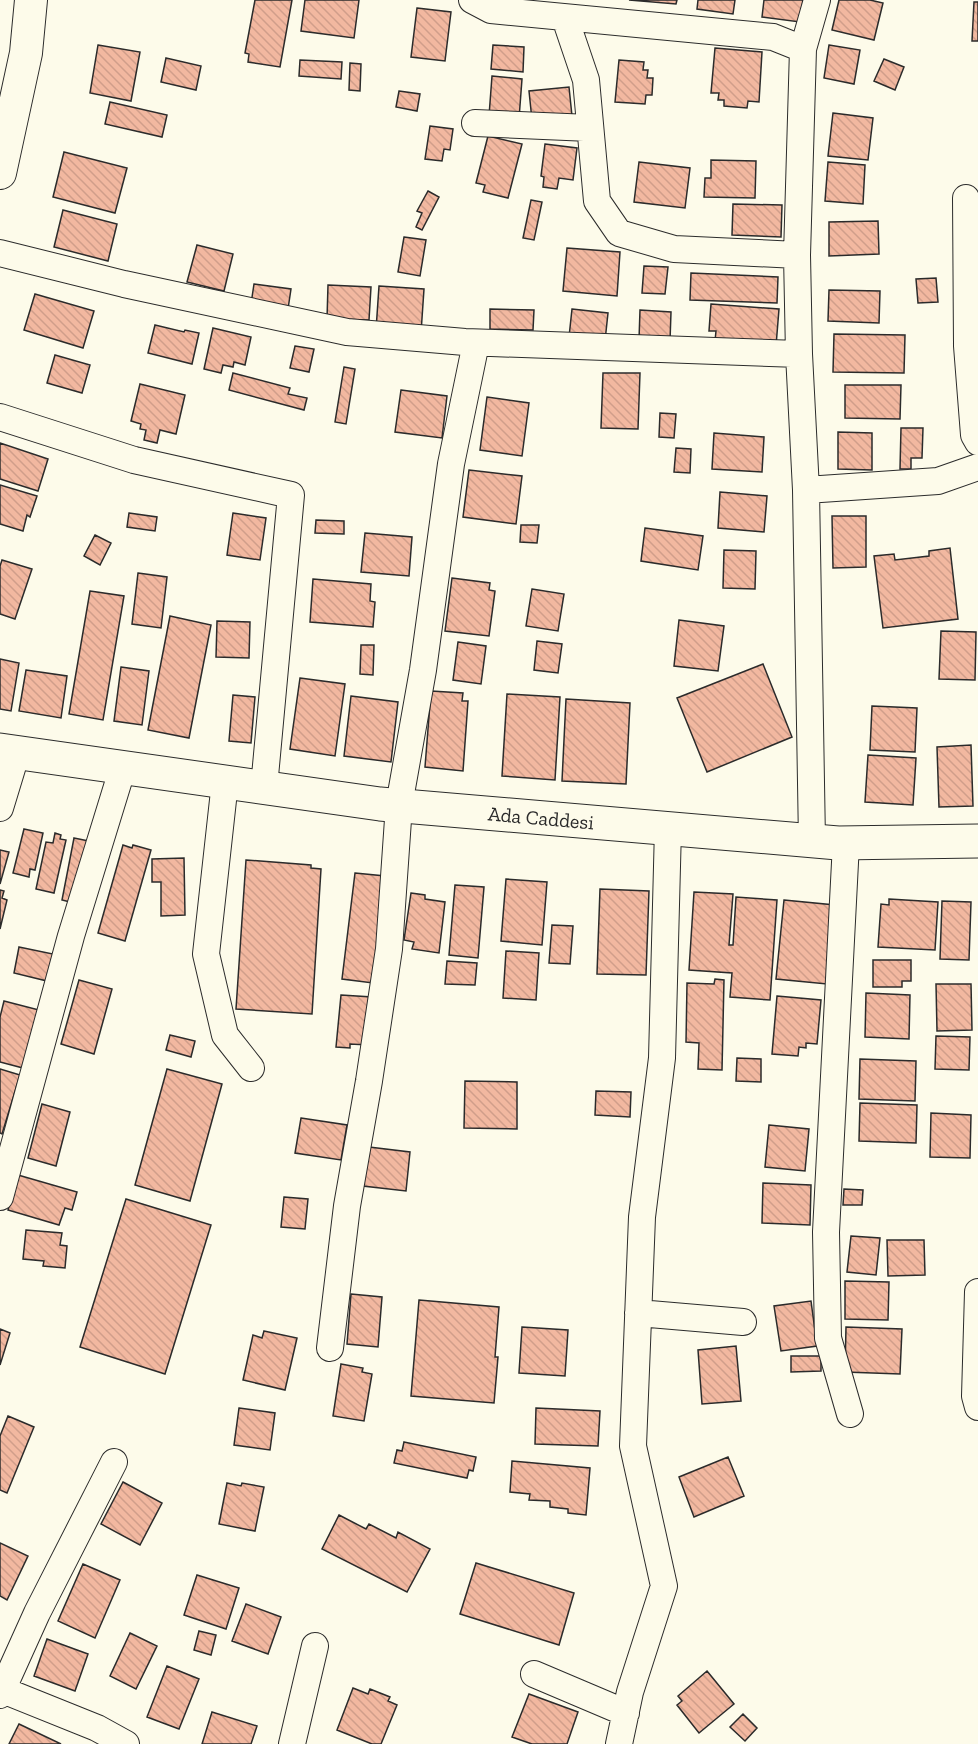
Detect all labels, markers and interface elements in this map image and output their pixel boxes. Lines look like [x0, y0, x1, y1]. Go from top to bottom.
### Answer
street label: Ada Caddesi [487, 801, 595, 835]

